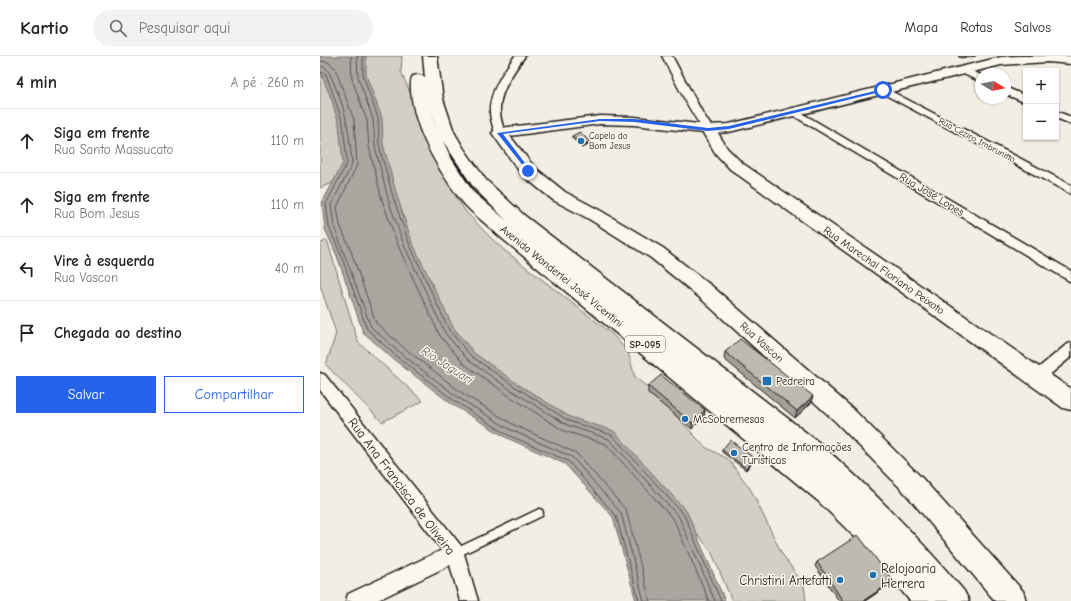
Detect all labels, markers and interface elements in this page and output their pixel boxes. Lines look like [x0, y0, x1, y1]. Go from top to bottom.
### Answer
search box [93, 10, 373, 46]
text: Kartio [20, 17, 69, 39]
icon: search [107, 17, 129, 39]
text: Pesquisar aqui [139, 19, 230, 37]
text: Mapa [905, 19, 938, 36]
text: Rotas [960, 19, 992, 36]
text: Salvos [1014, 19, 1051, 36]
north arrow [975, 68, 1011, 104]
map controls [1023, 68, 1059, 140]
button: + [1023, 68, 1059, 104]
text: 4 min [16, 73, 57, 92]
text: A pé · 260 m [231, 75, 304, 90]
route start [874, 81, 892, 99]
button: − [1023, 104, 1059, 140]
street label: Rua Ceziro Imbrunitto [937, 116, 1017, 165]
text: Siga em frente [54, 124, 150, 142]
icon: ahead [16, 130, 38, 152]
place label: Capela do Bom Jesus [589, 131, 631, 151]
text: 110 m [271, 133, 304, 148]
marker: Capela do Bom Jesus [576, 136, 586, 146]
text: Rua Santo Massucato [54, 142, 173, 157]
route end [519, 162, 537, 180]
street label: Rua José Lopes [897, 170, 967, 219]
text: Siga em frente [54, 188, 150, 206]
icon: ahead [16, 194, 38, 216]
text: 110 m [271, 197, 304, 212]
text: Rua Bom Jesus [54, 206, 139, 221]
street label: Avenida Wanderlei José Vicentini [498, 223, 626, 330]
street label: Rua Marechal Floriano Peixoto [821, 224, 947, 317]
text: Vire à esquerda [54, 252, 155, 270]
icon: left [16, 258, 38, 280]
text: 40 m [275, 261, 304, 276]
text: Rua Vascon [54, 270, 118, 285]
street label: Rua Vascon [737, 319, 786, 365]
icon: arrive [16, 322, 38, 344]
text: Chegada ao destino [54, 324, 182, 342]
road number: SP-095 [625, 336, 665, 352]
water label: Rio Jaguari [419, 343, 475, 387]
marker: Pedreira [761, 375, 773, 387]
place label: Pedreira [776, 375, 815, 388]
button: Salvar [16, 376, 156, 413]
button: Compartilhar [164, 376, 304, 413]
place label: McSobremesas [693, 413, 765, 426]
marker: McSobremesas [680, 414, 690, 424]
street label: Rua Ana Francisca de Oliveira [345, 415, 458, 558]
place label: Centro de Informações Turísticas [742, 441, 852, 467]
marker: Centro de Informações Turísticas [729, 448, 739, 458]
place label: Relojoaria Herrera [881, 561, 936, 591]
marker: Relojoaria Herrera [868, 570, 878, 580]
place label: Christini Artefatti [739, 573, 832, 588]
marker: Christini Artefatti [835, 575, 845, 585]

